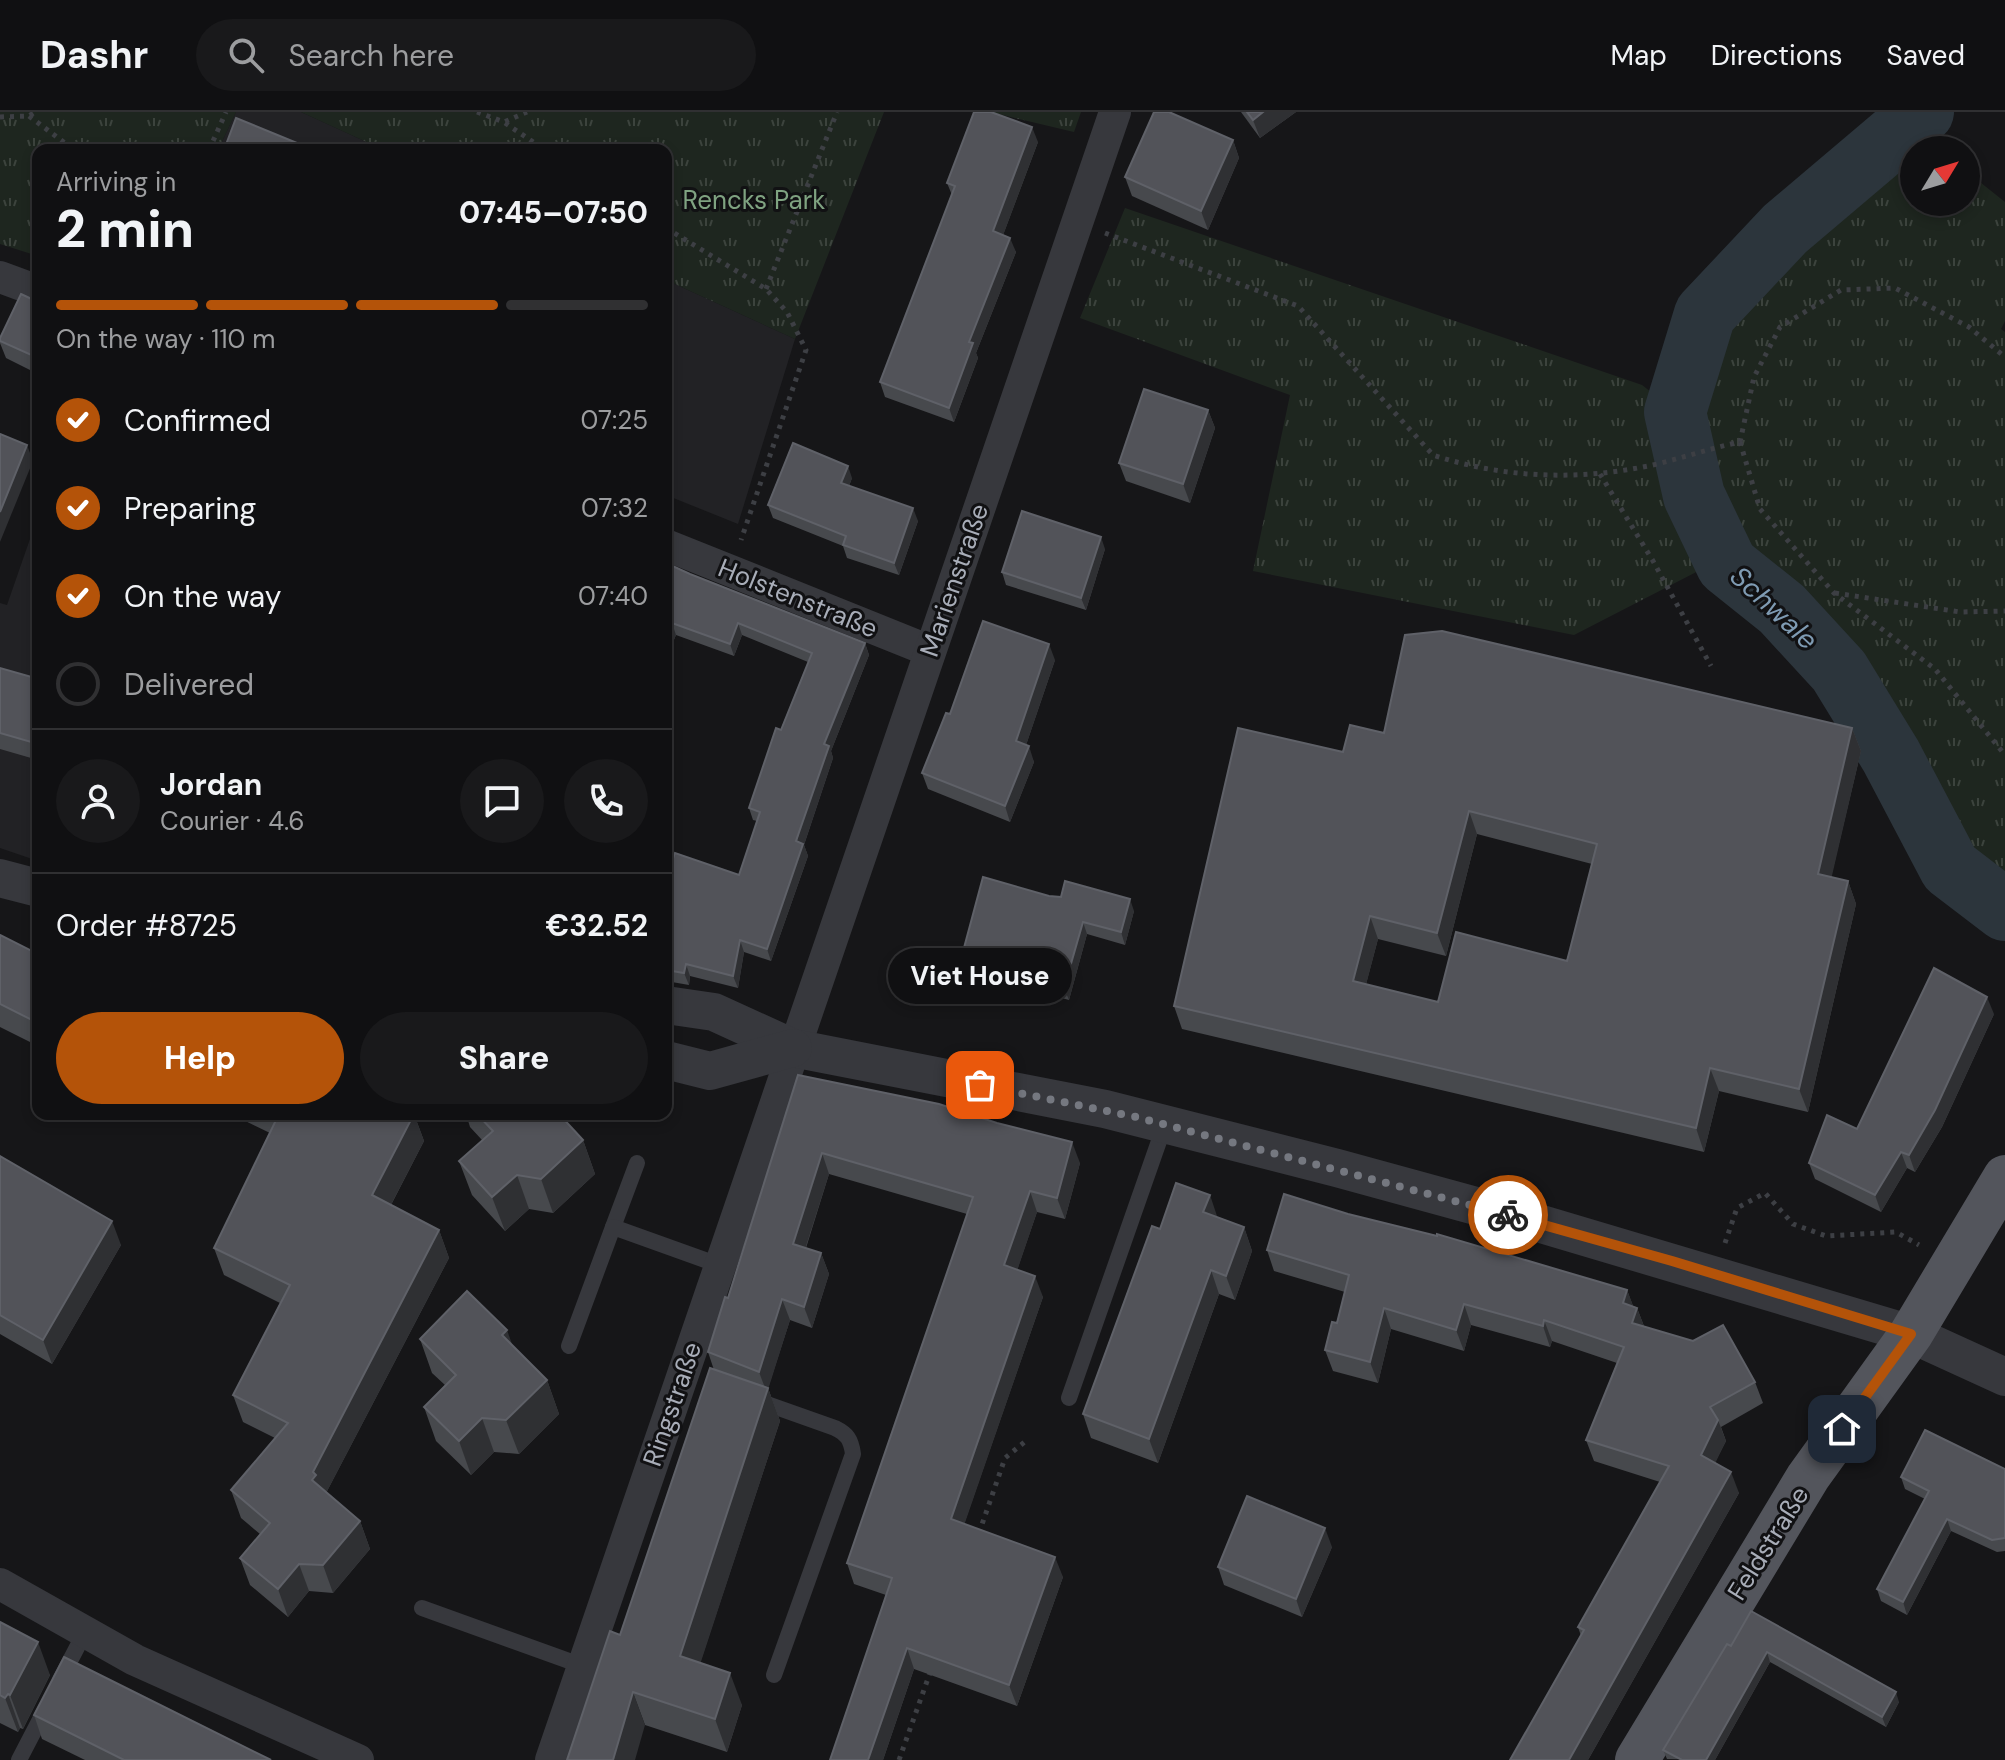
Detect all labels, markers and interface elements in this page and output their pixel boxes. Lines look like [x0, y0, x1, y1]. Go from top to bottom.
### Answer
search box [196, 19, 756, 91]
text: Dashr [40, 30, 148, 80]
icon: search [224, 33, 268, 77]
text: Search here [288, 36, 454, 75]
text: Map [1610, 37, 1667, 74]
text: Directions [1711, 37, 1843, 74]
text: Saved [1887, 37, 1965, 74]
north arrow [1900, 136, 1980, 216]
map controls [1900, 136, 1980, 216]
text: Arriving in [56, 165, 176, 199]
park label: Rencks Park [683, 183, 825, 217]
text: 07:45–07:50 [459, 193, 648, 232]
text: 2 min [56, 195, 194, 263]
text: On the way · 110 m [56, 322, 275, 356]
icon: check [56, 398, 100, 442]
text: Confirmed [124, 401, 271, 440]
text: 07:25 [581, 403, 648, 437]
icon: check [56, 486, 100, 530]
text: Preparing [124, 489, 256, 528]
text: 07:32 [581, 491, 648, 525]
street label: Marienstraße [912, 499, 996, 661]
street label: Holstenstraße [713, 551, 883, 645]
water label: Schwale [1722, 558, 1826, 658]
icon: check [56, 574, 100, 618]
text: On the way [124, 577, 281, 616]
text: 07:40 [578, 579, 648, 613]
text: Delivered [124, 665, 254, 704]
button: person [56, 759, 140, 843]
button: chat [460, 759, 544, 843]
button: phone [564, 759, 648, 843]
text: Jordan [160, 765, 262, 804]
text: Courier · 4.6 [160, 804, 305, 838]
text: Order #8725 [56, 906, 237, 945]
text: €32.52 [546, 906, 648, 945]
callout: Viet House [888, 949, 1072, 1005]
text: Viet House [911, 959, 1049, 993]
button: Help [56, 1012, 344, 1104]
button: Share [360, 1012, 648, 1104]
pin [946, 1051, 1014, 1119]
icon: bag [958, 1063, 1002, 1107]
courier [1468, 1175, 1548, 1255]
icon: bike [1486, 1193, 1530, 1237]
street label: Ringstraße [635, 1337, 709, 1471]
pin [1808, 1395, 1876, 1463]
icon: home [1820, 1407, 1864, 1451]
street label: Feldstraße [1720, 1480, 1816, 1606]

